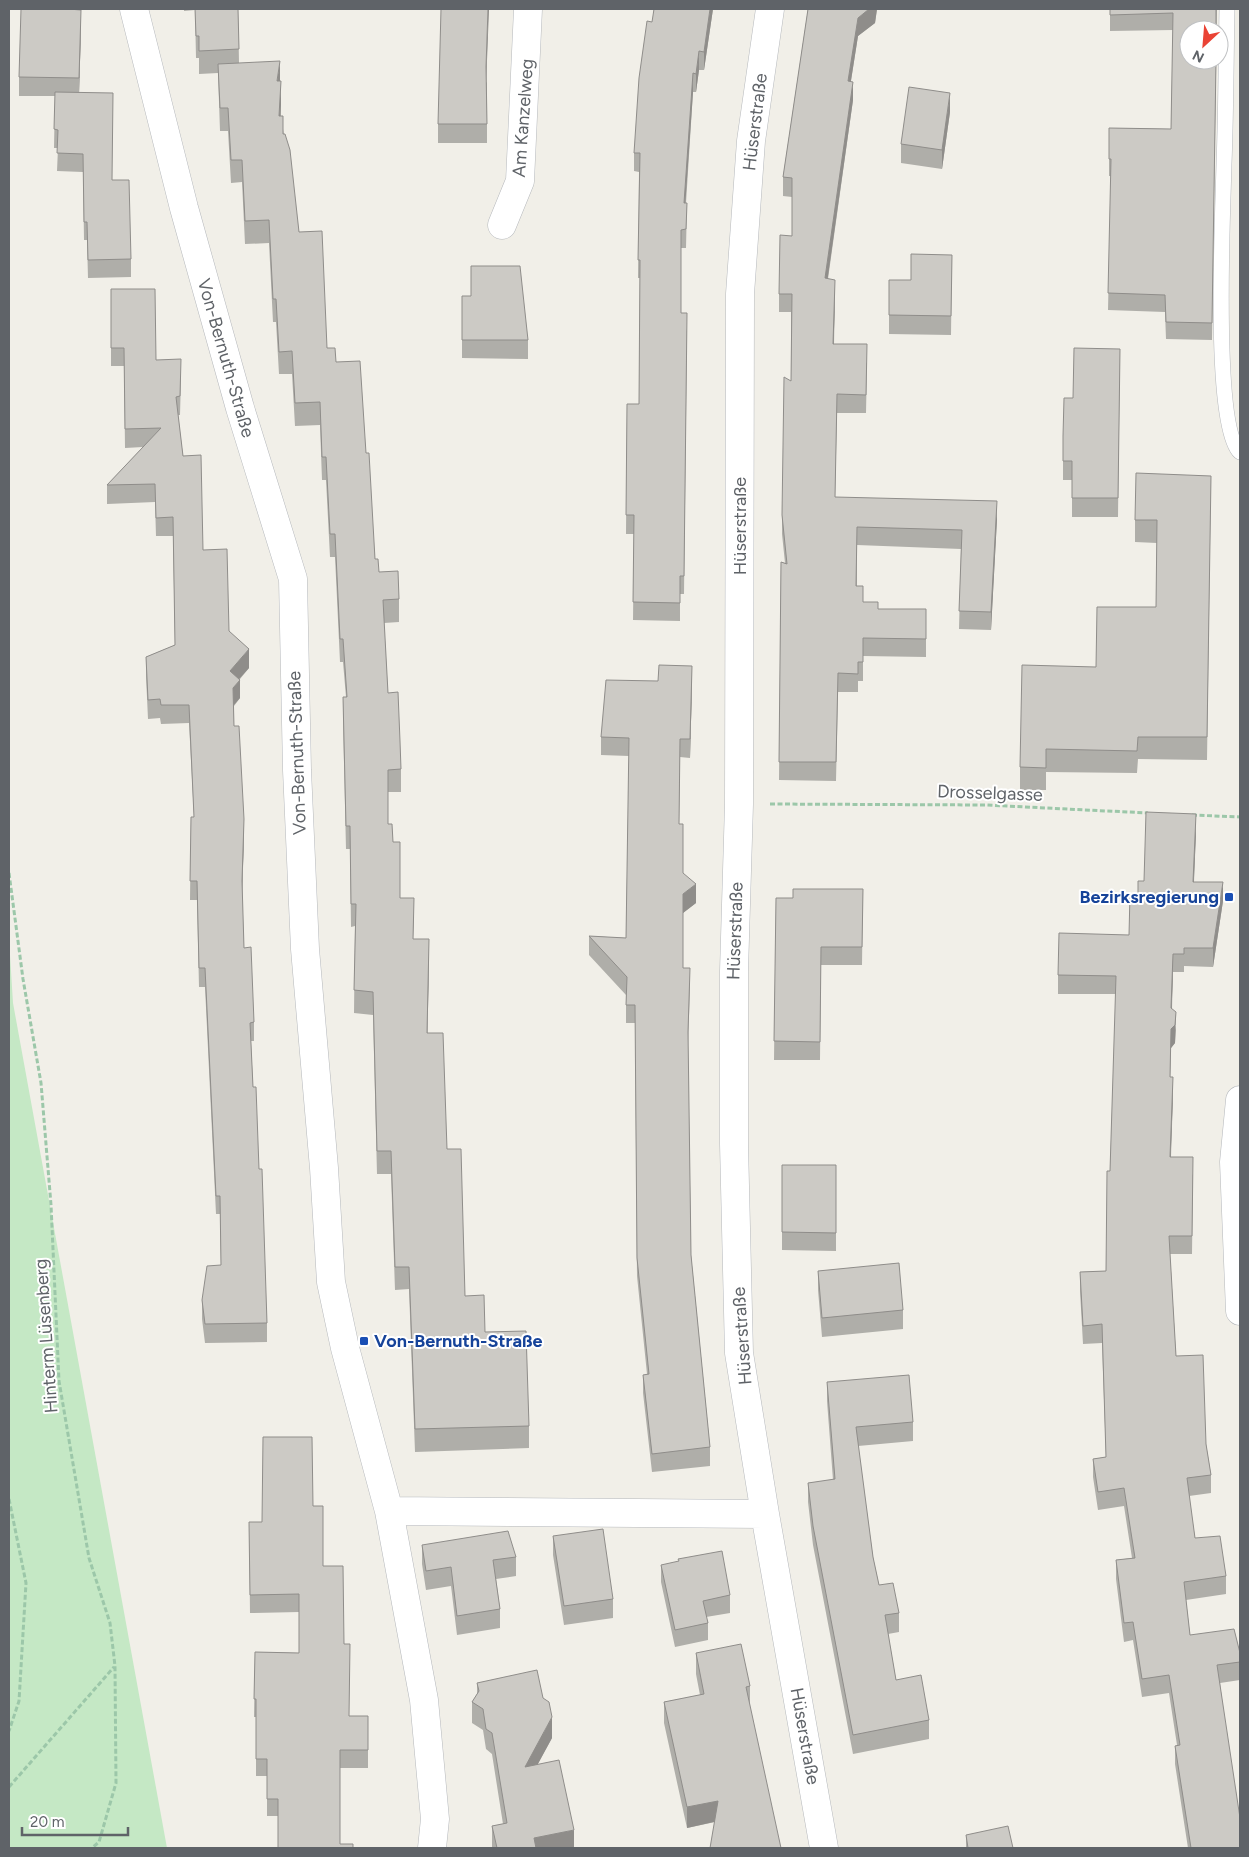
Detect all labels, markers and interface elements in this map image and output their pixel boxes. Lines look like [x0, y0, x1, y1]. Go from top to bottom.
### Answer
north arrow [1179, 20, 1229, 70]
text: N [1190, 46, 1207, 66]
street label: Am Kanzelweg [508, 58, 538, 178]
street label: Hüserstraße [738, 72, 772, 172]
street label: Von-Bernuth-Straße [193, 276, 259, 440]
street label: Hüserstraße [729, 477, 751, 575]
street label: Von-Bernuth-Straße [283, 670, 311, 835]
street label: Drosselgasse [937, 780, 1043, 806]
street label: Hüserstraße [722, 881, 748, 981]
place label: Bezirksregierung [1079, 886, 1219, 908]
marker: Bezirksregierung [1223, 891, 1235, 903]
street label: Hinterm Lüsenberg [30, 1258, 62, 1414]
street label: Hüserstraße [728, 1286, 756, 1386]
place label: Von-Bernuth-Straße [374, 1330, 543, 1352]
marker: Von-Bernuth-Straße [358, 1335, 370, 1347]
street label: Hüserstraße [786, 1686, 824, 1786]
scale bar [22, 1804, 129, 1836]
text: 20 m [30, 1813, 64, 1831]

